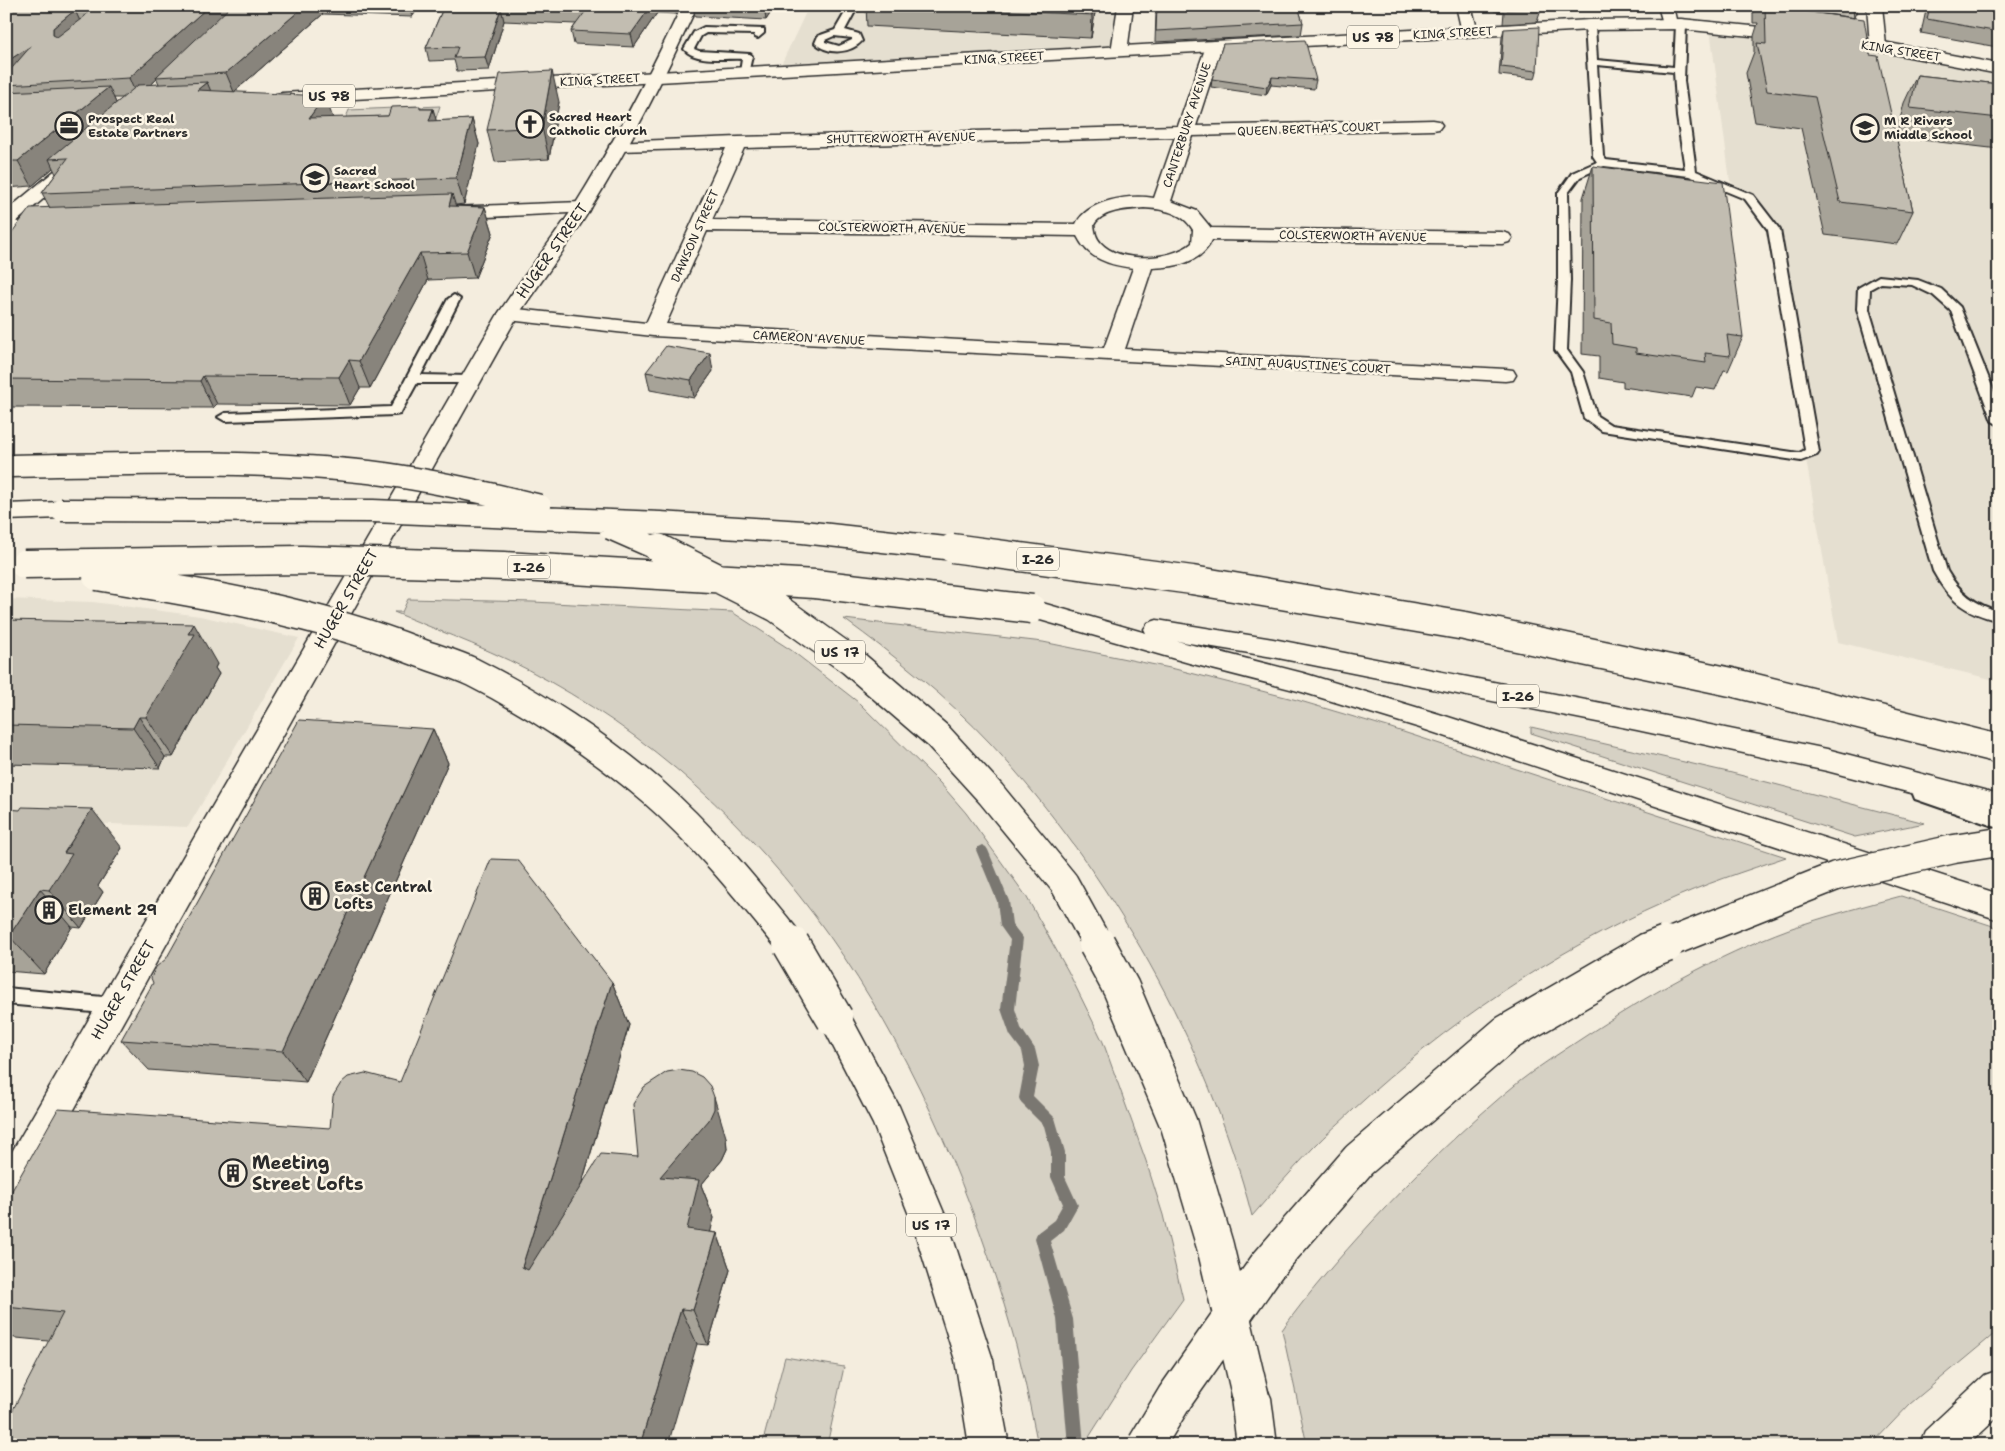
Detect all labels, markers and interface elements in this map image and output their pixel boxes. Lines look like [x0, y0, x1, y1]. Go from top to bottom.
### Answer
street label: KING STREET [1412, 23, 1494, 43]
road number: US 78 [1347, 26, 1399, 48]
street label: KING STREET [1860, 37, 1943, 65]
street label: KING STREET [963, 48, 1045, 68]
street label: CANTERBURY AVENUE [1159, 60, 1215, 190]
street label: KING STREET [559, 70, 641, 90]
road number: US 78 [303, 84, 355, 108]
church icon: Sacred Heart Catholic Church [515, 109, 545, 139]
place label: Sacred Heart Catholic Church [549, 109, 647, 139]
office icon: Prospect Real Estate Partners [54, 111, 84, 141]
place label: Prospect Real Estate Partners [88, 111, 188, 141]
school or university icon: M R Rivers Middle School [1850, 113, 1880, 143]
place label: M R Rivers Middle School [1884, 113, 1972, 143]
street label: QUEEN BERTHA'S COURT [1237, 118, 1382, 140]
street label: SHUTTERWORTH AVENUE [826, 129, 976, 147]
school or university icon: Sacred Heart School [300, 163, 330, 193]
place label: Sacred Heart School [334, 163, 415, 193]
street label: DAWSON STREET [667, 187, 723, 285]
street label: HUGER STREET [512, 199, 592, 303]
street label: COLSTERWORTH AVENUE [818, 219, 966, 237]
street label: COLSTERWORTH AVENUE [1279, 227, 1427, 245]
street label: CAMERON AVENUE [752, 327, 866, 349]
street label: SAINT AUGUSTINE'S COURT [1225, 353, 1392, 377]
street label: HUGER STREET [309, 546, 383, 652]
road number: I-26 [1017, 548, 1059, 570]
road number: I-26 [508, 556, 550, 578]
road number: US 17 [815, 640, 865, 664]
road number: I-26 [1497, 684, 1539, 708]
place label: East Central Lofts [334, 877, 432, 914]
building icon: East Central Lofts [300, 881, 330, 911]
building icon: Element 29 [34, 895, 64, 925]
place label: Element 29 [68, 900, 157, 920]
street label: HUGER STREET [86, 937, 160, 1043]
place label: Meeting Street Lofts [252, 1151, 363, 1196]
building icon: Meeting Street Lofts [218, 1158, 248, 1188]
road number: US 17 [906, 1214, 956, 1236]

